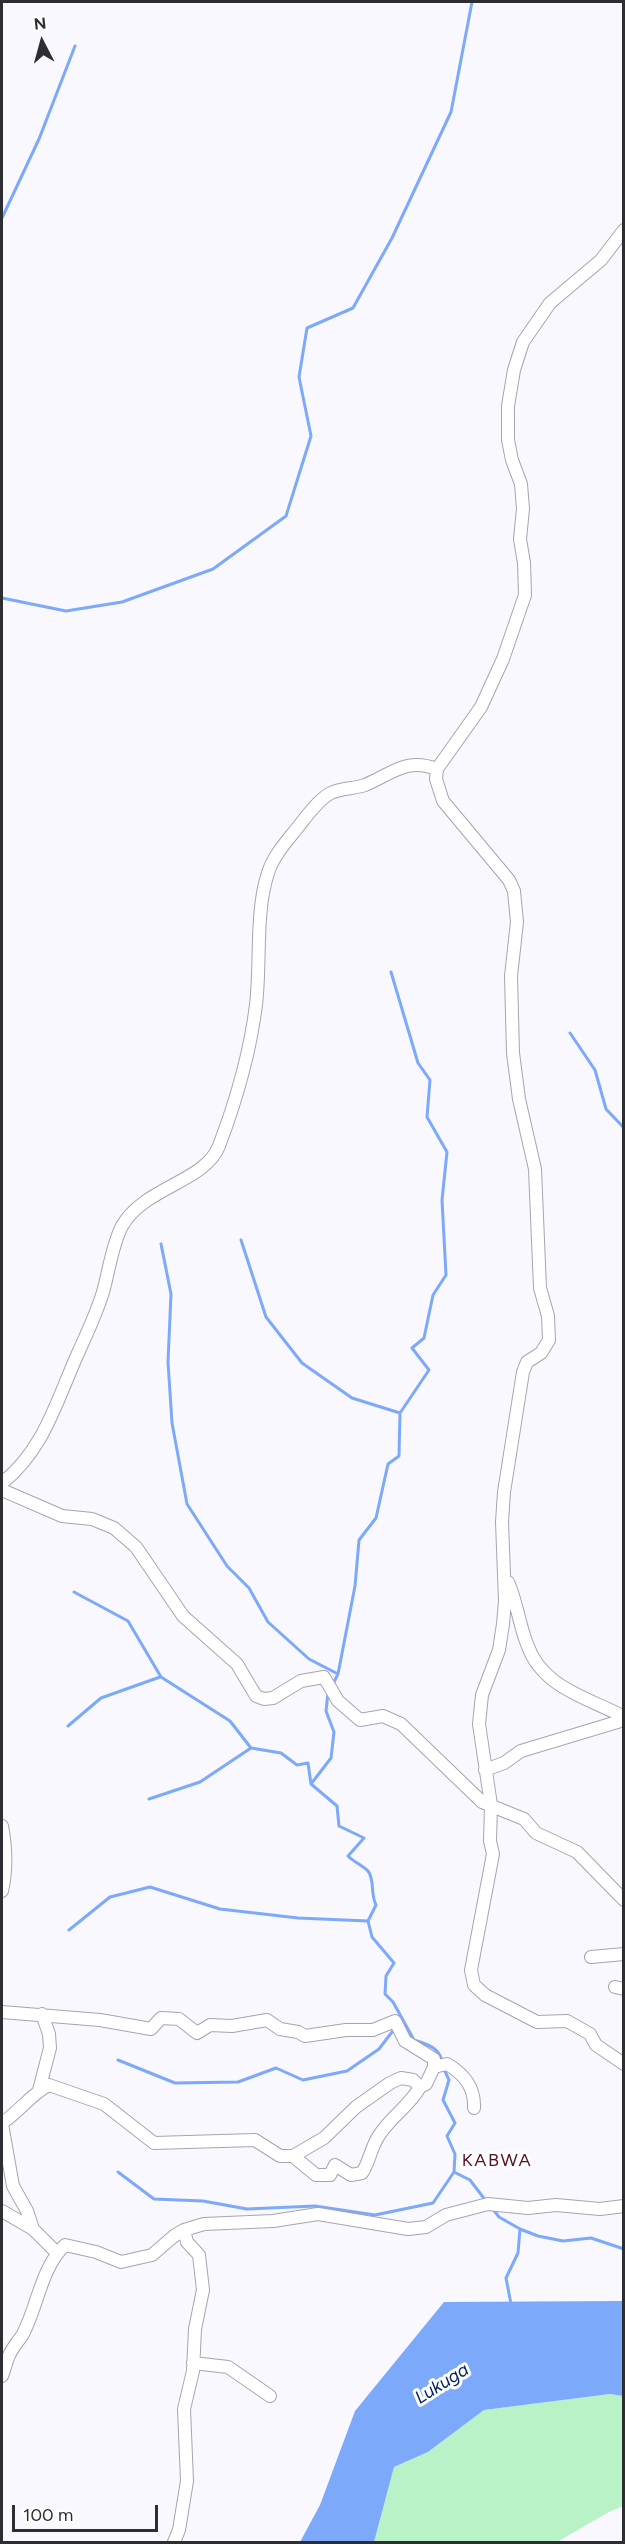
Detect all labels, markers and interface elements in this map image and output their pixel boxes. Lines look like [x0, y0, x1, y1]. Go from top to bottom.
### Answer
north arrow [12, 12, 72, 72]
text: N [33, 14, 47, 34]
district label: KABWA [462, 2150, 532, 2172]
water label: Lukuga [411, 2359, 473, 2409]
scale bar [15, 2493, 160, 2531]
text: 100 m [23, 2504, 73, 2526]

